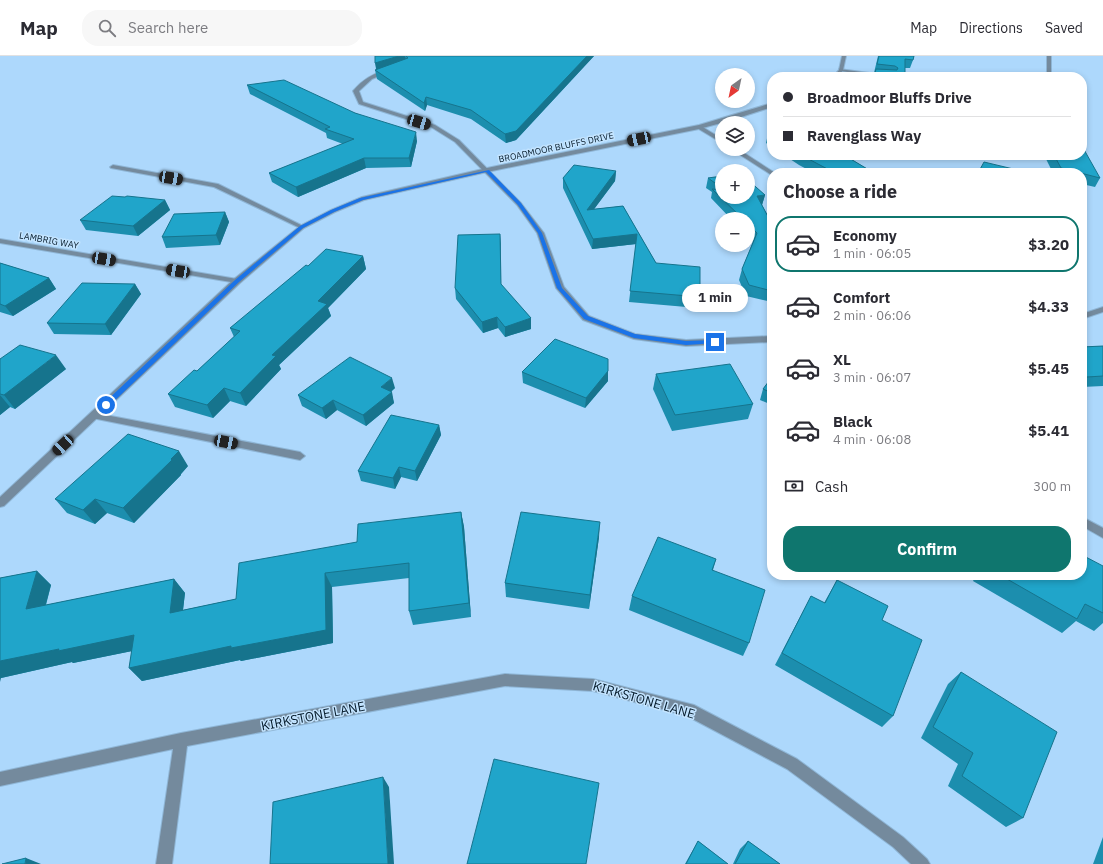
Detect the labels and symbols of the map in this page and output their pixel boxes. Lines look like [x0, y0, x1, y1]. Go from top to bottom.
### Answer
north arrow [715, 68, 755, 108]
car [406, 113, 432, 131]
street label: BROADMOOR BLUFFS DRIVE [497, 129, 615, 165]
car [626, 131, 652, 147]
car [158, 170, 184, 186]
street label: LAMBRIG WAY [19, 229, 80, 251]
car [91, 251, 117, 267]
car [165, 263, 191, 279]
callout: 1 min [682, 284, 748, 312]
route end [706, 333, 724, 351]
route start [97, 396, 115, 414]
car [50, 432, 76, 458]
car [213, 434, 239, 450]
street label: KIRKSTONE LANE [591, 677, 697, 723]
street label: KIRKSTONE LANE [260, 698, 366, 734]

